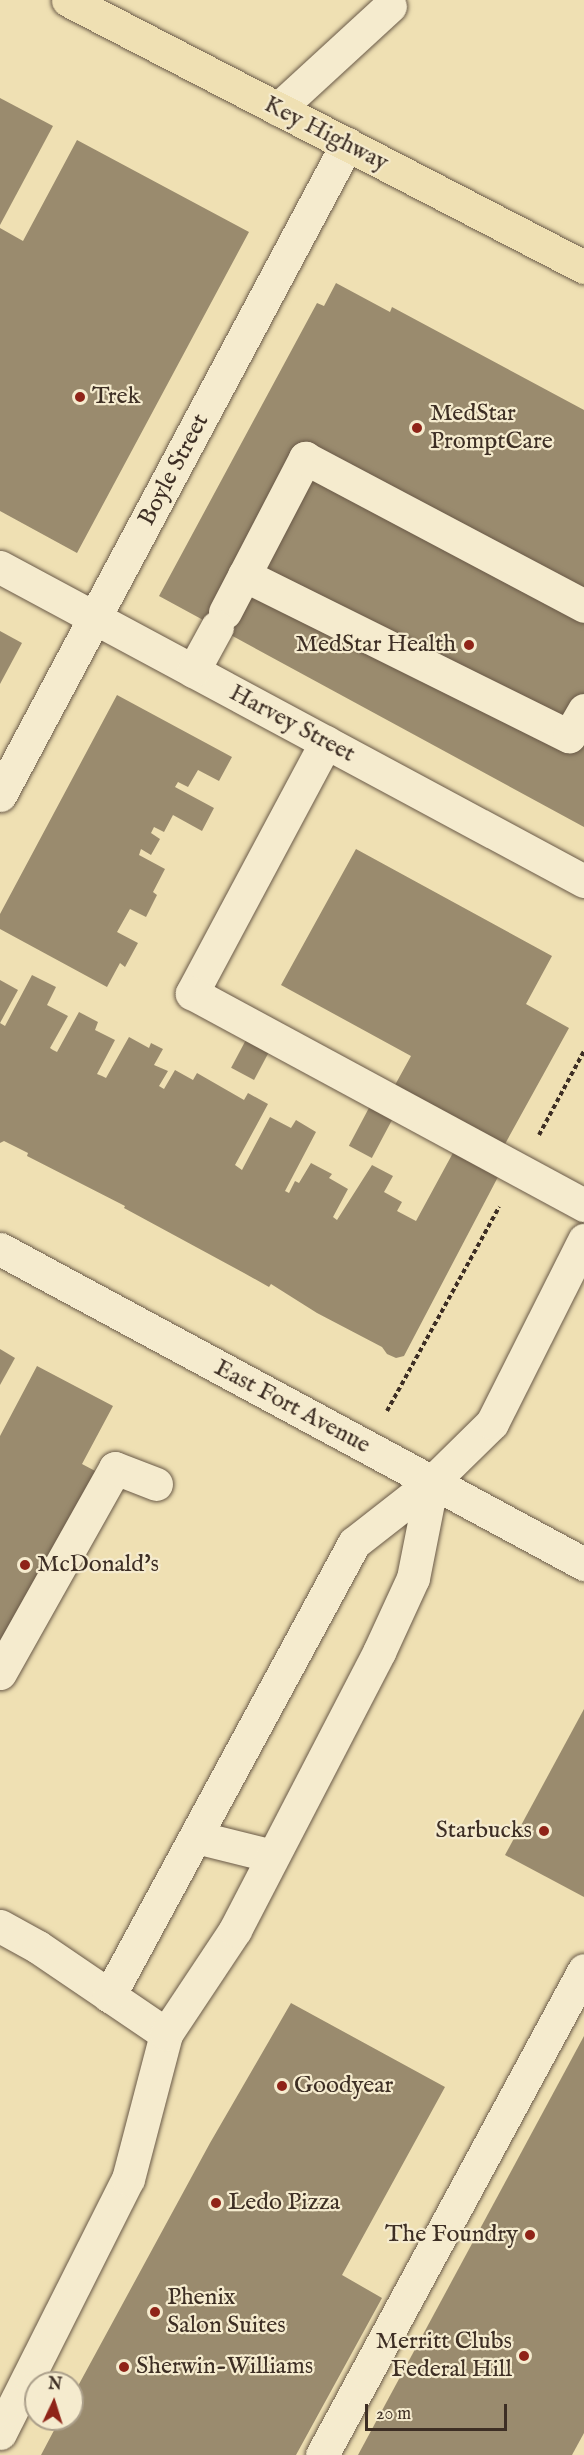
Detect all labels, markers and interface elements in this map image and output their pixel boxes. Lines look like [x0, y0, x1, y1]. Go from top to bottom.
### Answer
street label: Key Highway [259, 90, 393, 178]
place label: Trek [92, 383, 140, 411]
marker: Trek [73, 390, 87, 404]
place label: MedStar PromptCare [430, 400, 553, 456]
street label: Boyle Street [133, 409, 215, 531]
marker: MedStar PromptCare [408, 419, 426, 437]
place label: MedStar Health [296, 631, 456, 659]
marker: MedStar Health [460, 636, 478, 654]
street label: Harvey Street [224, 679, 360, 769]
street label: East Fort Avenue [209, 1354, 375, 1460]
place label: McDonald's [37, 1551, 159, 1579]
marker: McDonald's [18, 1558, 32, 1572]
place label: Starbucks [436, 1817, 532, 1845]
marker: Starbucks [537, 1824, 551, 1838]
place label: Goodyear [294, 2072, 393, 2100]
marker: Goodyear [275, 2079, 289, 2093]
place label: Ledo Pizza [228, 2189, 340, 2217]
marker: Ledo Pizza [209, 2196, 223, 2210]
place label: The Foundry [385, 2221, 518, 2249]
marker: The Foundry [523, 2228, 537, 2242]
place label: Phenix Salon Suites [167, 2284, 286, 2340]
marker: Phenix Salon Suites [148, 2305, 162, 2319]
place label: Merritt Clubs Federal Hill [376, 2328, 512, 2384]
marker: Merritt Clubs Federal Hill [517, 2349, 531, 2363]
place label: Sherwin-Williams [136, 2353, 313, 2381]
marker: Sherwin-Williams [117, 2360, 131, 2374]
north arrow [24, 2371, 84, 2431]
text: N [48, 2375, 63, 2395]
scale bar [368, 2392, 510, 2430]
text: 20 m [376, 2403, 411, 2426]

